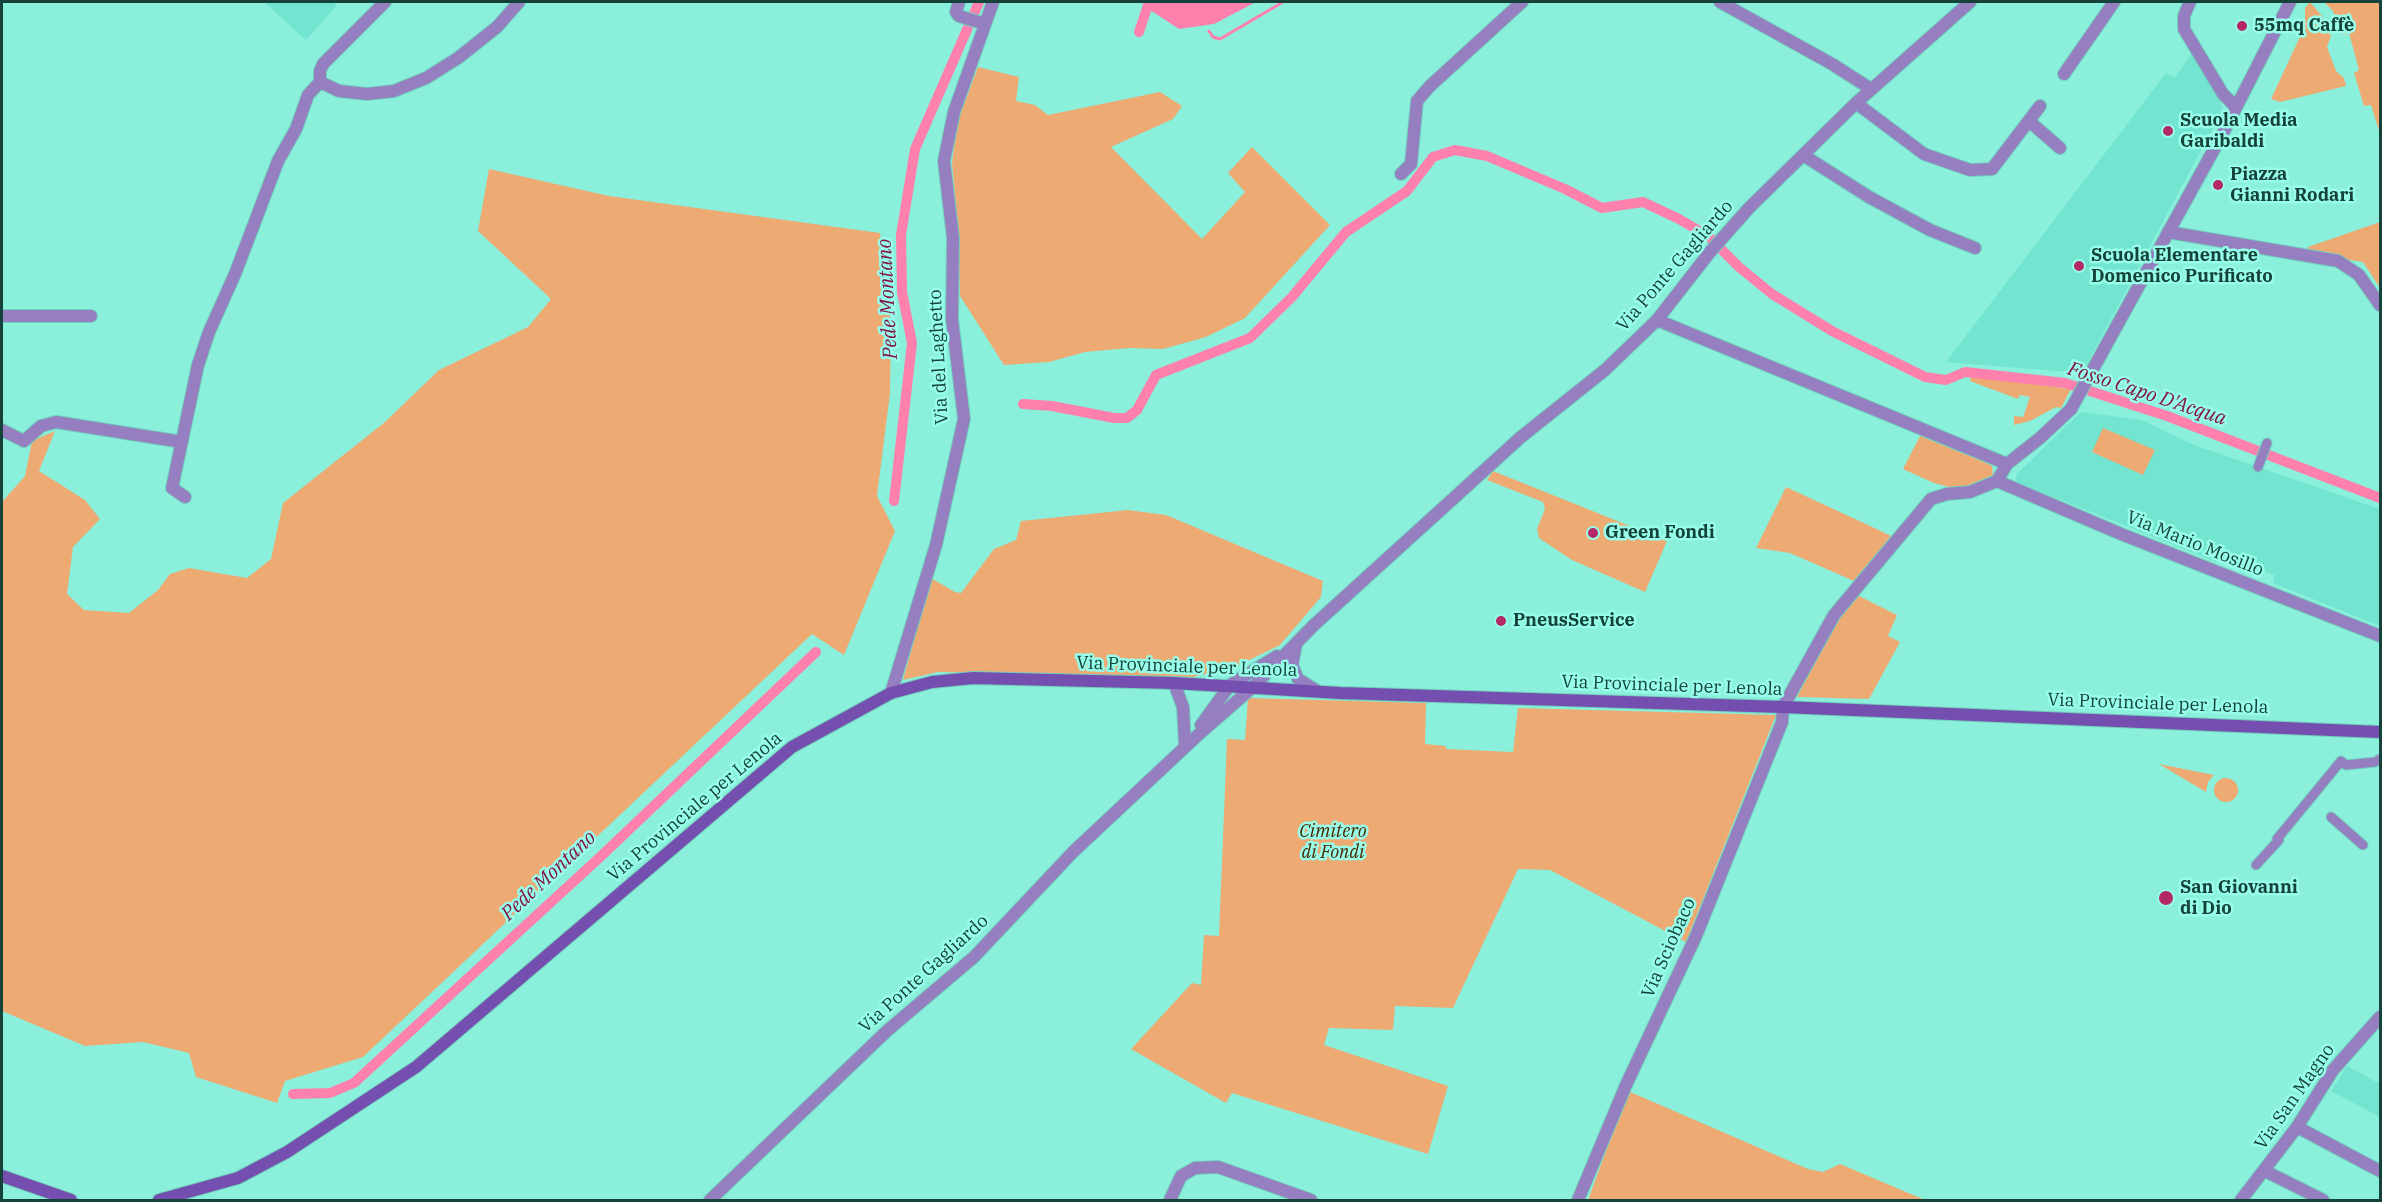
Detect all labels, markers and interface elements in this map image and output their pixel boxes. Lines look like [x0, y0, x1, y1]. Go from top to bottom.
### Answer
place label: 55mq Caffè [2254, 15, 2354, 37]
marker: 55mq Caffè [2235, 19, 2249, 33]
place label: Scuola Media Garibaldi [2180, 110, 2298, 152]
marker: Scuola Media Garibaldi [2161, 124, 2175, 138]
place label: Piazza Gianni Rodari [2230, 164, 2354, 207]
marker: Piazza Gianni Rodari [2211, 178, 2225, 192]
street label: Via Ponte Gagliardo [1612, 196, 1738, 336]
water label: Pede Montano [873, 238, 903, 360]
place label: Scuola Elementare Domenico Purificato [2091, 245, 2273, 288]
marker: Scuola Elementare Domenico Purificato [2072, 259, 2086, 273]
street label: Via del Laghetto [925, 289, 953, 425]
water label: Fosso Capo D'Acqua [2065, 357, 2229, 431]
street label: Via Mario Mosillo [2123, 507, 2267, 581]
place label: Green Fondi [1605, 522, 1715, 544]
marker: Green Fondi [1586, 526, 1600, 540]
place label: PneusService [1513, 610, 1635, 632]
marker: PneusService [1494, 614, 1508, 628]
street label: Via Provinciale per Lenola [1076, 652, 1298, 682]
street label: Via Provinciale per Lenola [1561, 671, 1783, 701]
street label: Via Provinciale per Lenola [2047, 689, 2269, 719]
street label: Via Provinciale per Lenola [603, 728, 787, 886]
park label: Cimitero di Fondi [1299, 821, 1367, 864]
water label: Pede Montano [497, 826, 601, 926]
place label: San Giovanni di Dio [2180, 877, 2298, 920]
marker: San Giovanni di Dio [2157, 889, 2175, 907]
street label: Via Sciobaco [1637, 895, 1701, 1001]
street label: Via Ponte Gagliardo [855, 910, 993, 1038]
street label: Via San Magno [2251, 1040, 2339, 1154]

